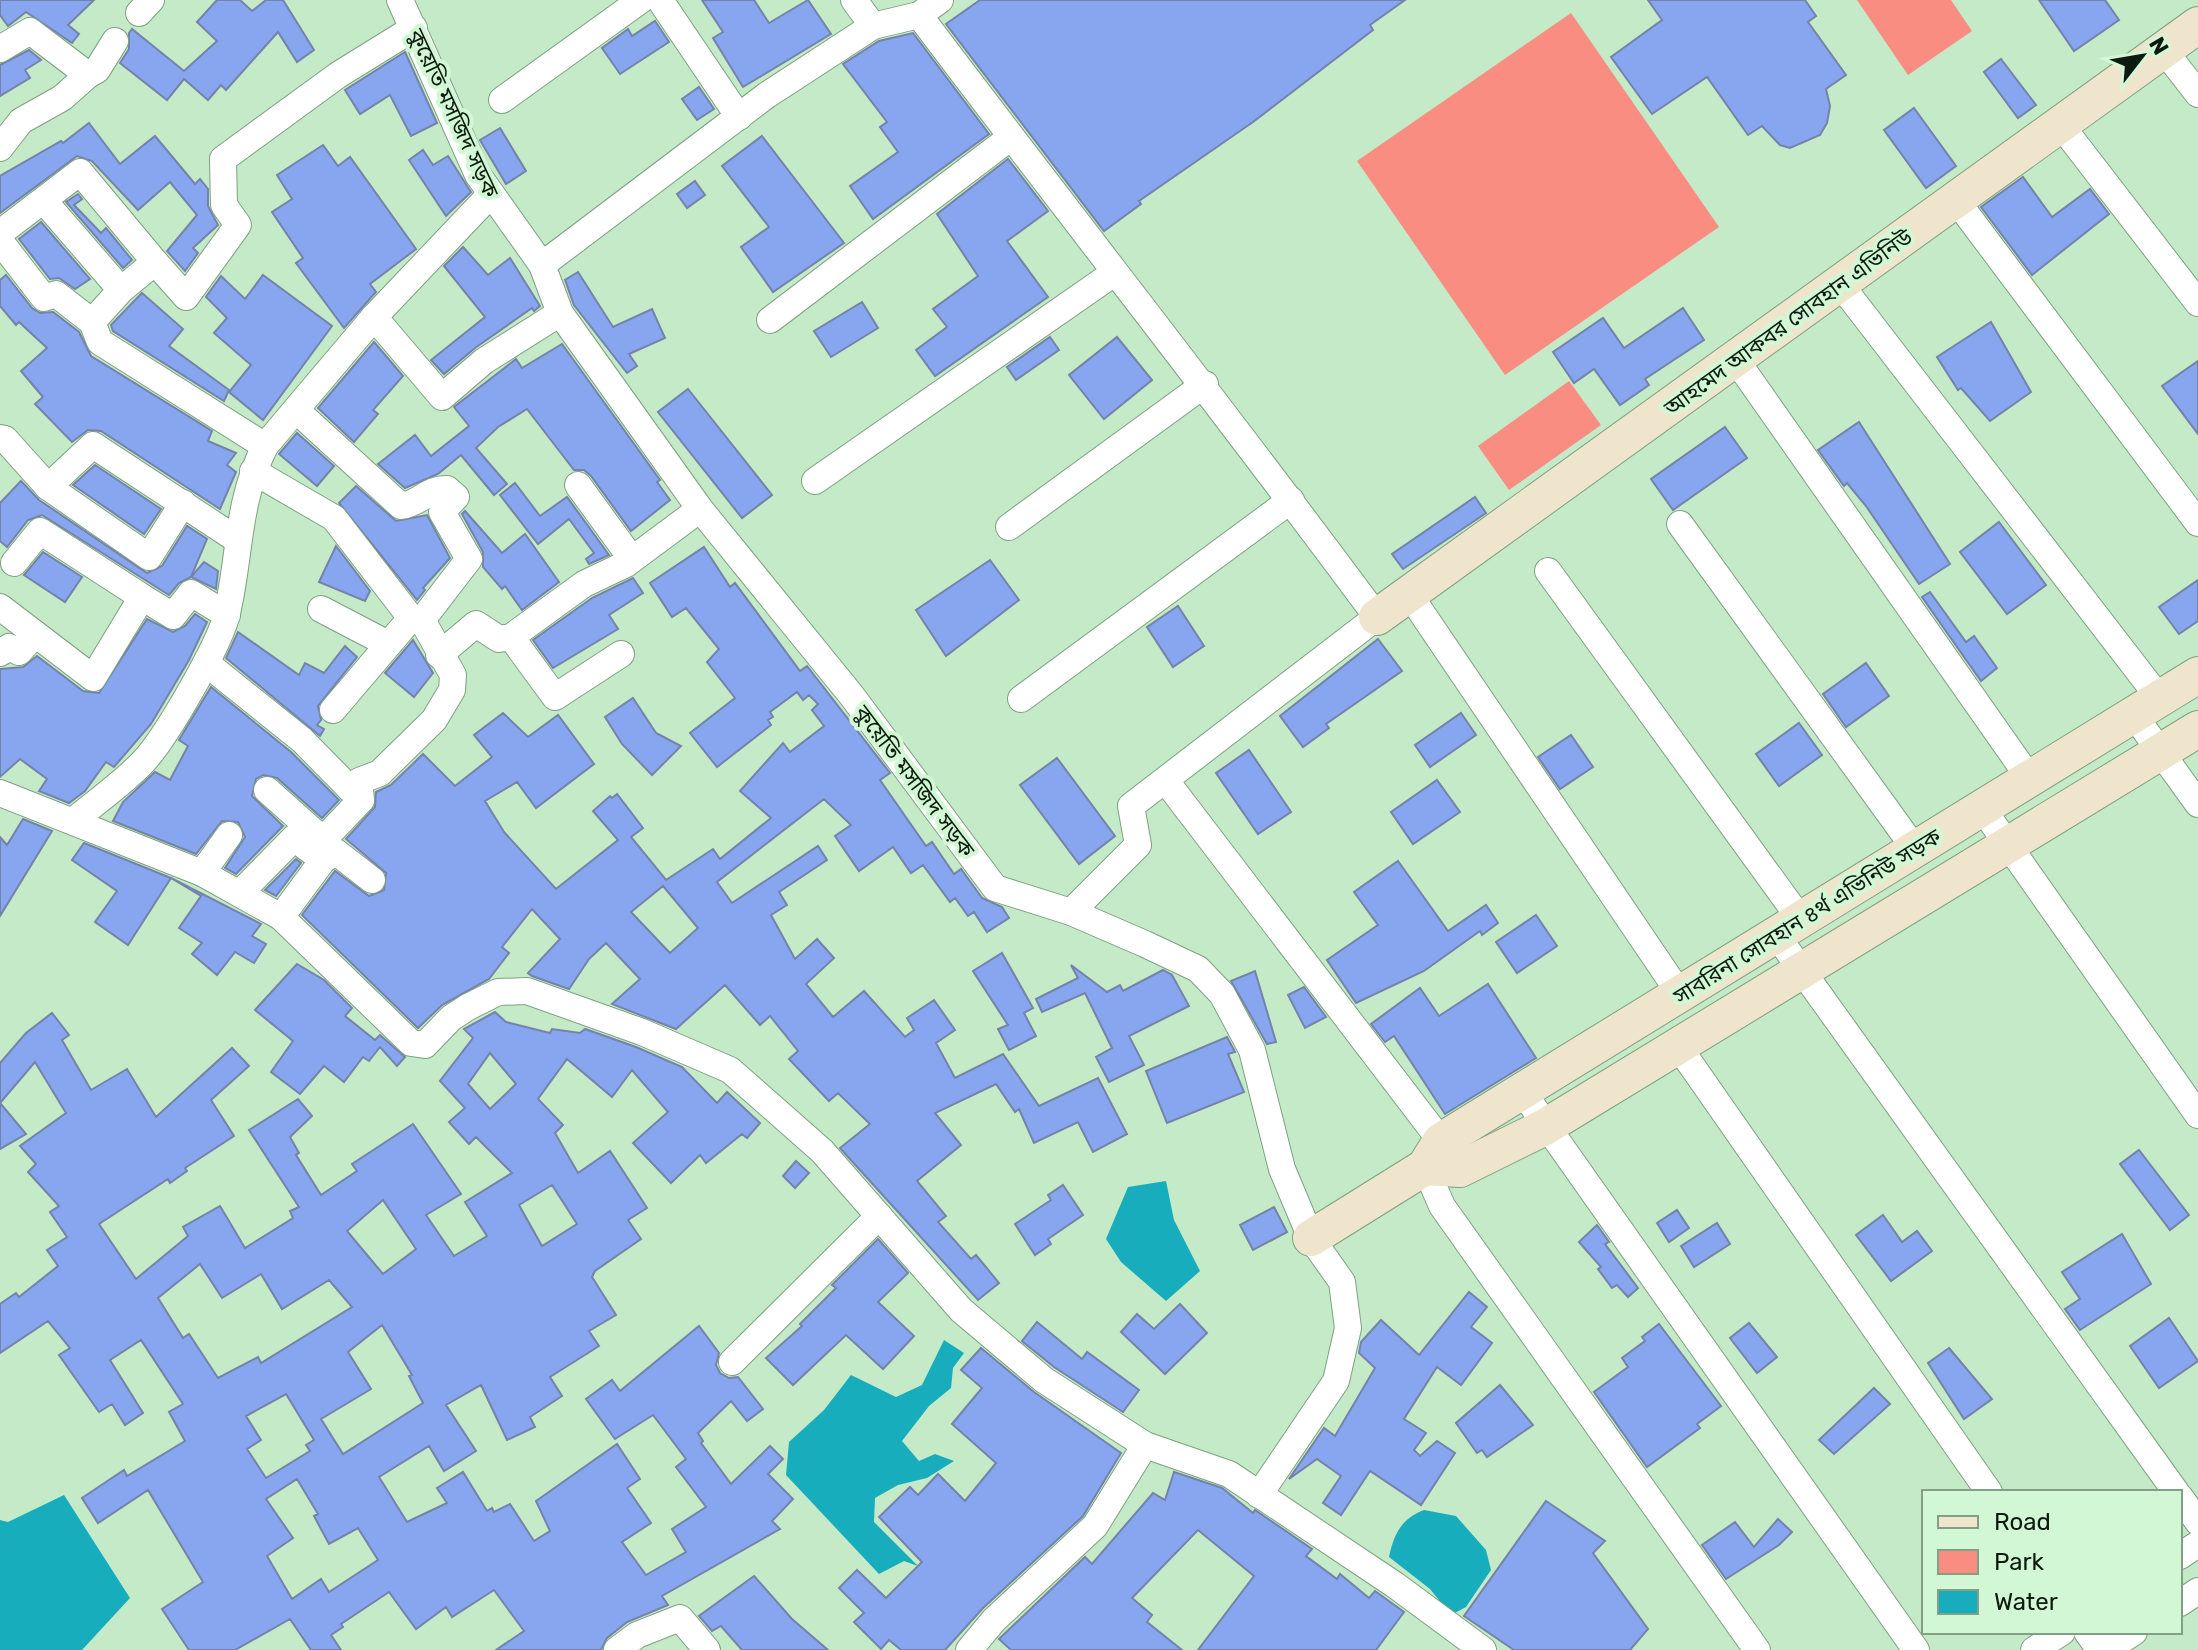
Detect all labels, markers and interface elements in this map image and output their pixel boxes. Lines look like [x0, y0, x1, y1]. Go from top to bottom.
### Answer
north arrow [2102, 16, 2182, 96]
street label: কুয়েতি মসজিদ সড়ক [402, 24, 505, 202]
text: N [2143, 32, 2174, 60]
street label: আহমেদ আকবর সোবহান এভিনিউ [1658, 223, 1918, 422]
street label: কুয়েতি মসজিদ সড়ক [848, 699, 981, 863]
street label: সাবরিনা সোবহান ৪র্থ এভিনিউ সড়ক [1668, 823, 1946, 1011]
legend [1922, 1490, 2182, 1634]
text: Road [1994, 1508, 2051, 1536]
text: Park [1994, 1548, 2045, 1576]
text: Water [1994, 1588, 2058, 1616]

